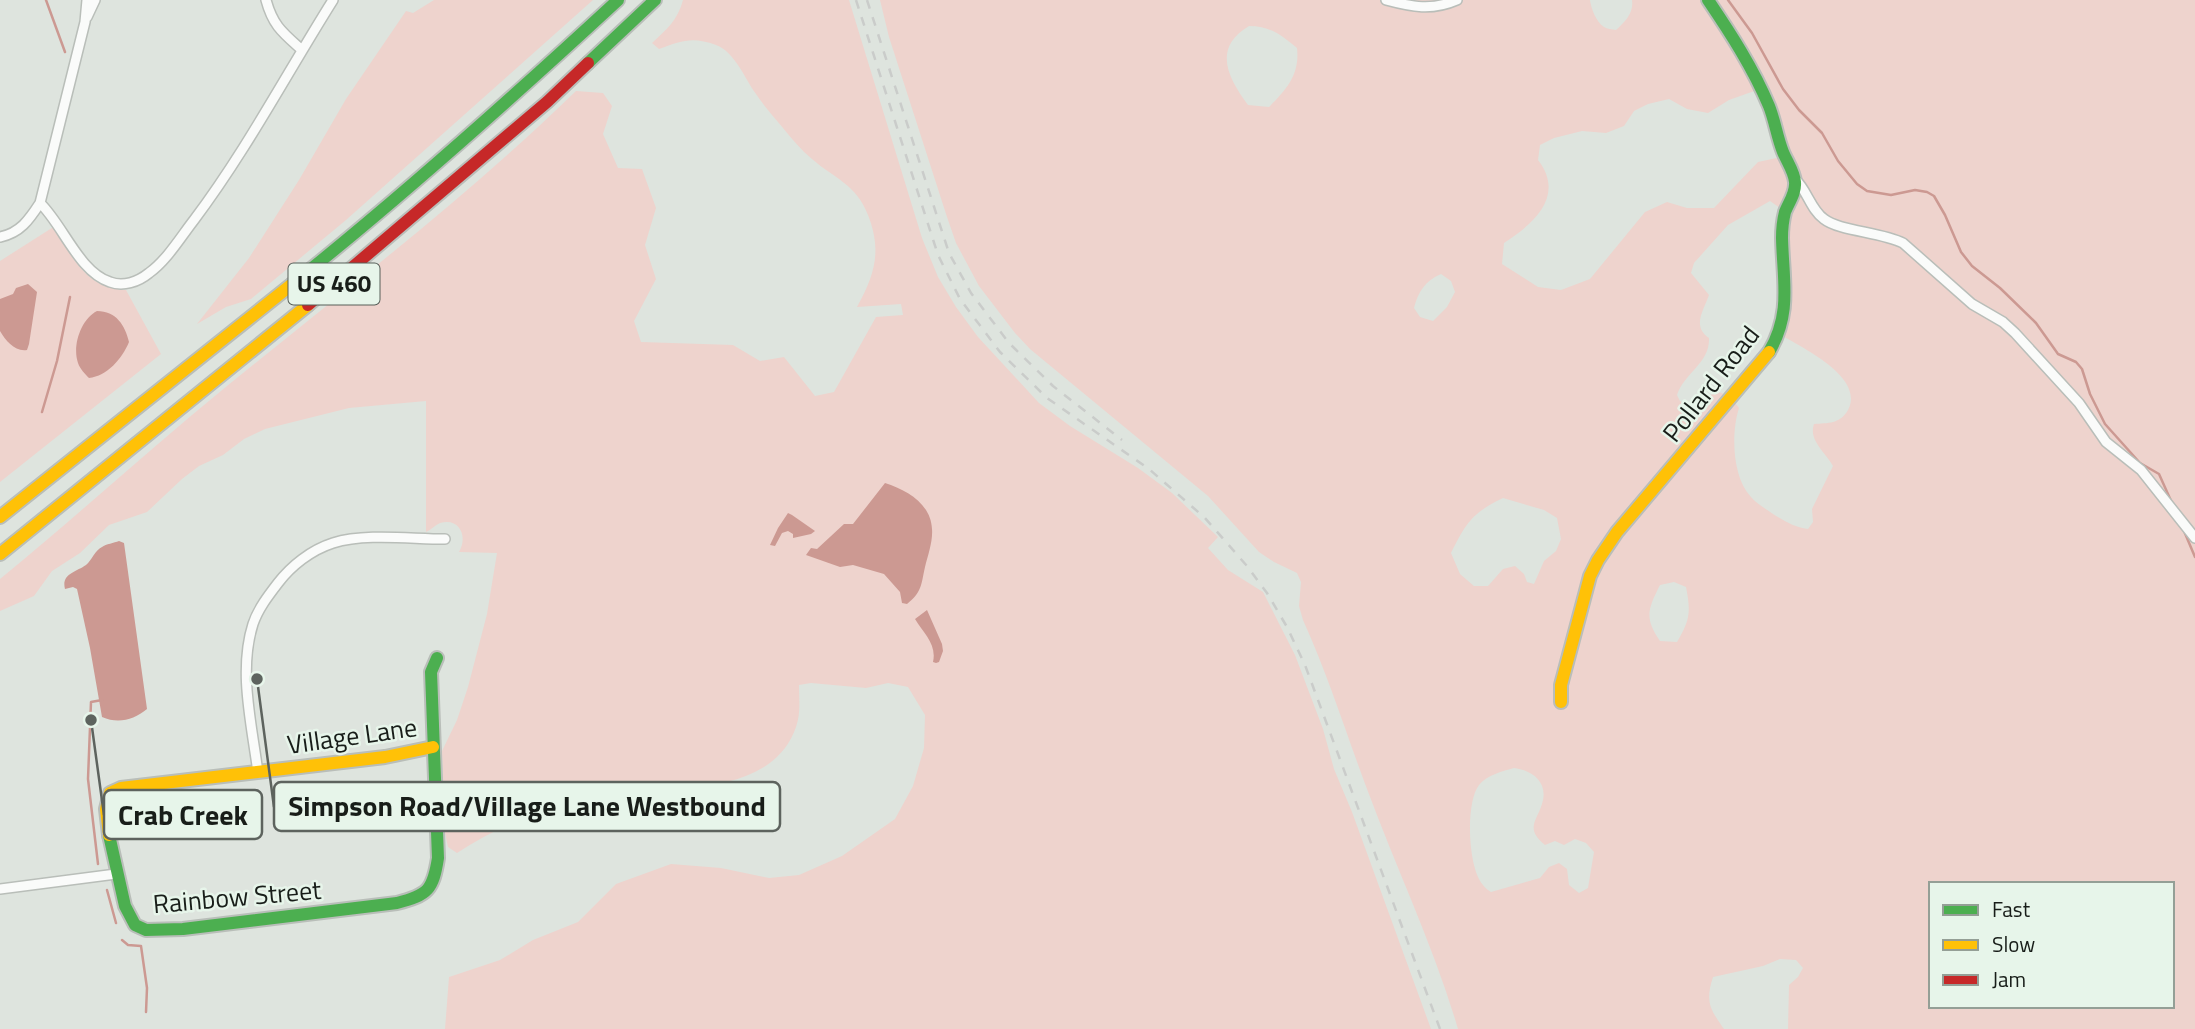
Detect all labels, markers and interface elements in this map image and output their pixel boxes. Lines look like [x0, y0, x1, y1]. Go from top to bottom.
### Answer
road number: US 460 [288, 264, 380, 304]
street label: Pollard Road [1653, 317, 1769, 450]
street label: Village Lane [285, 707, 419, 764]
callout: Simpson Road/Village Lane Westbound [274, 782, 780, 831]
text: Simpson Road/Village Lane Westbound [288, 784, 766, 827]
callout: Crab Creek [104, 790, 262, 839]
text: Crab Creek [118, 793, 249, 836]
street label: Rainbow Street [151, 870, 323, 923]
legend [1929, 882, 2174, 1008]
text: Fast [1992, 893, 2031, 925]
text: Slow [1992, 928, 2035, 960]
text: Jam [1992, 963, 2026, 995]

